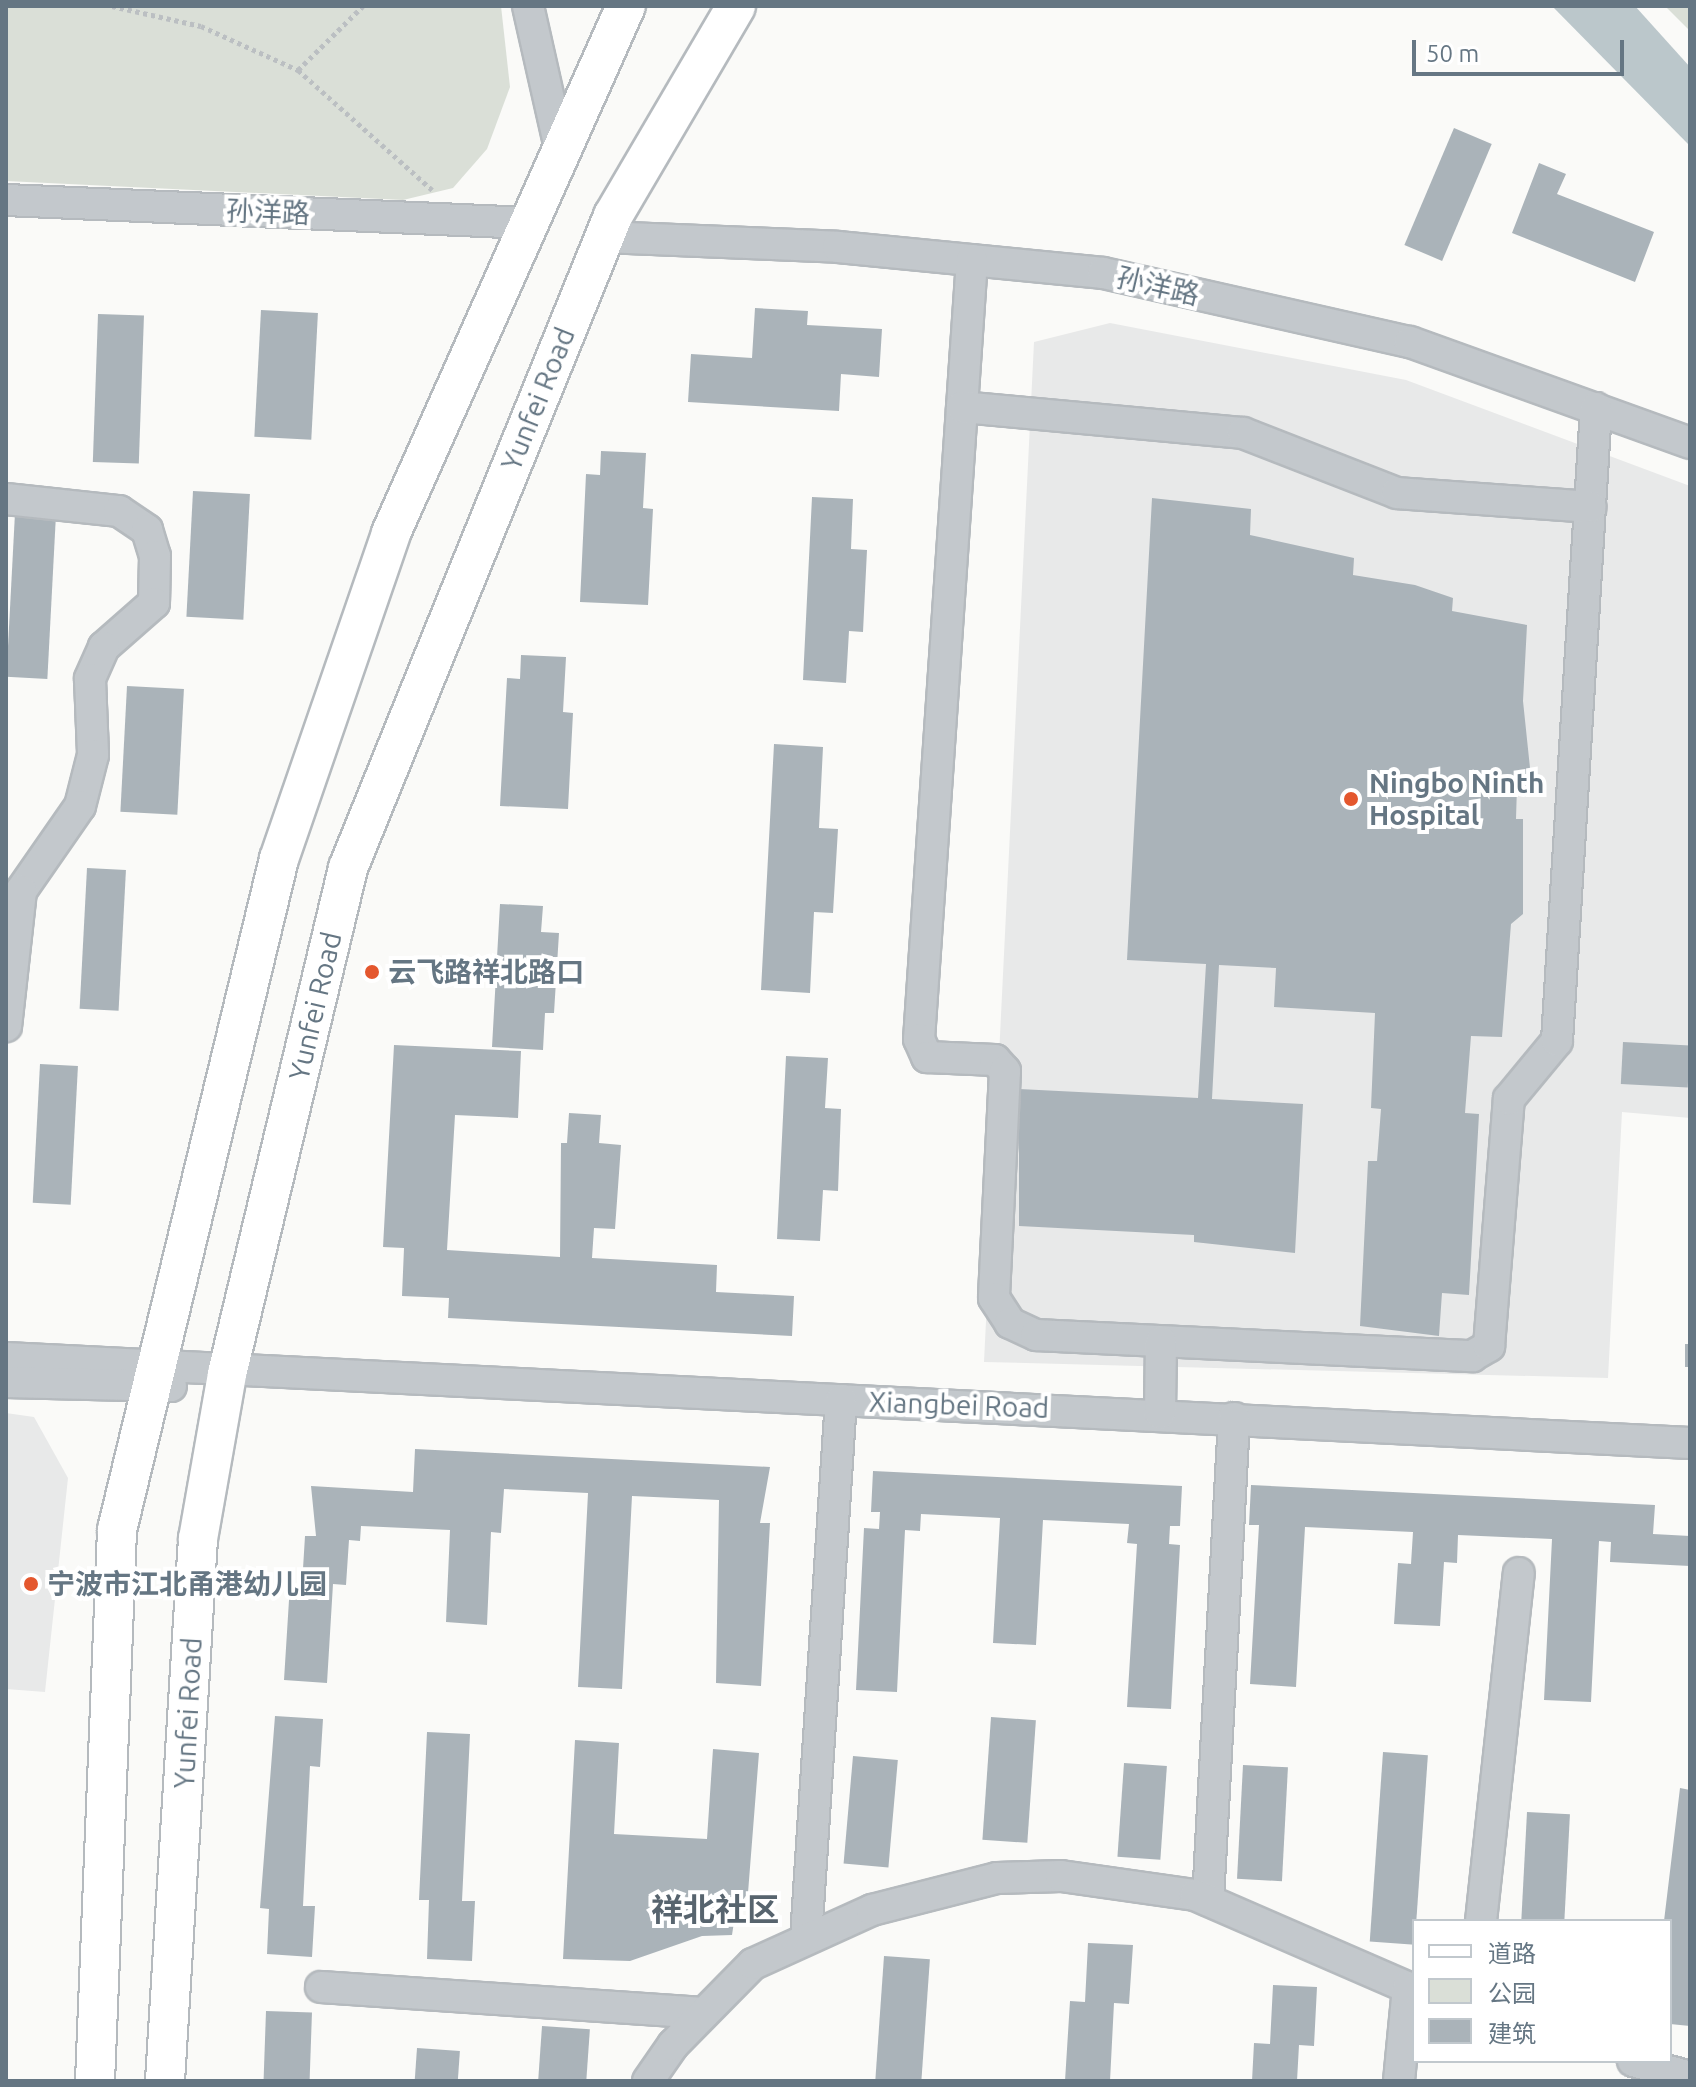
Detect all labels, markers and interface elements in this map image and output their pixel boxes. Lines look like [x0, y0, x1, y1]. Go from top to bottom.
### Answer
scale bar [1416, 24, 1628, 74]
text: 50 m [1426, 40, 1479, 67]
street label: 孙洋路 [225, 194, 311, 230]
street label: 孙洋路 [1113, 260, 1203, 312]
street label: Yunfei Road [494, 323, 582, 475]
place label: Ningbo Ninth Hospital [1369, 766, 1544, 832]
marker: Ningbo Ninth Hospital [1340, 788, 1362, 810]
street label: Yunfei Road [282, 928, 348, 1084]
place label: 云飞路祥北路口 [388, 955, 584, 989]
marker: 云飞路祥北路口 [363, 963, 381, 981]
street label: Xiangbei Road [868, 1385, 1050, 1425]
place label: 宁波市江北甬港幼儿园 [47, 1567, 327, 1601]
marker: 宁波市江北甬港幼儿园 [22, 1575, 40, 1593]
street label: Yunfei Road [167, 1637, 209, 1789]
district label: 祥北社区 [651, 1890, 779, 1928]
legend [1412, 1919, 1672, 2063]
text: 道路 [1488, 1940, 1536, 1967]
text: 公园 [1488, 1980, 1536, 2007]
text: 建筑 [1488, 2020, 1536, 2047]

